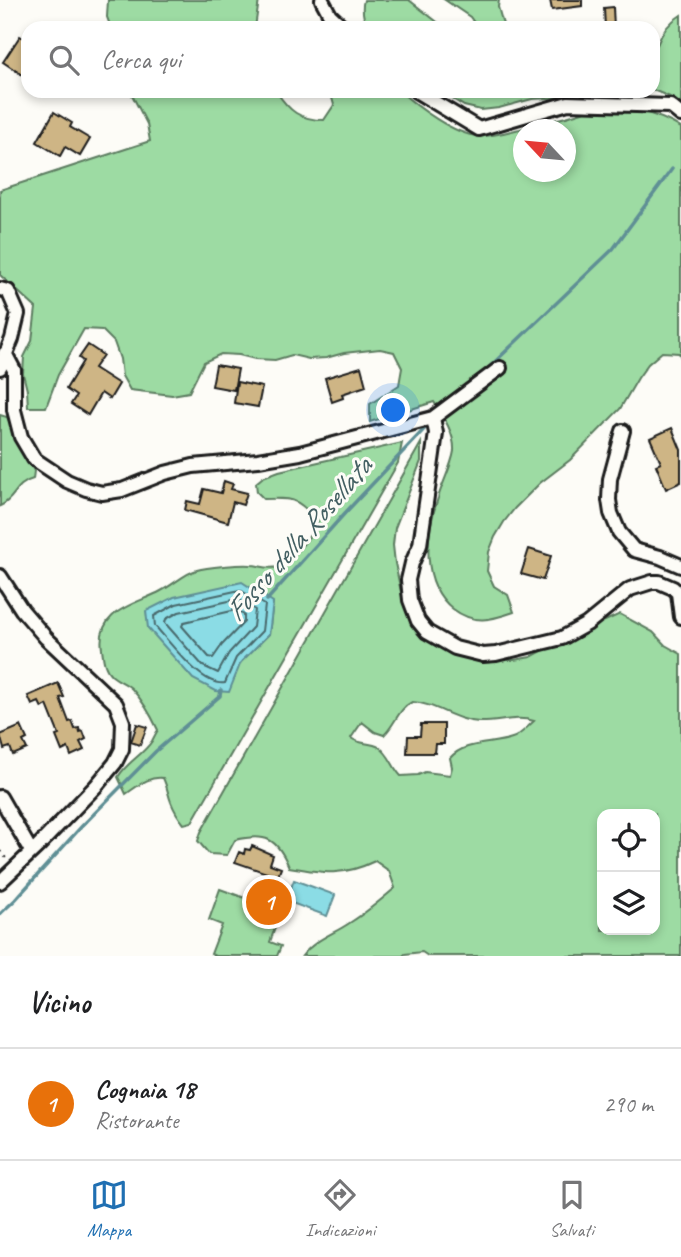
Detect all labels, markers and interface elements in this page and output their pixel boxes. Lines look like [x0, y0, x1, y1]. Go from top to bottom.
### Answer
search box [21, 21, 660, 98]
icon: search [45, 41, 83, 79]
text: Cerca qui [101, 43, 181, 76]
north arrow [513, 119, 576, 182]
your location [376, 393, 410, 427]
water label: Fosso della Rosellata [216, 447, 382, 629]
map controls [597, 809, 660, 935]
button: locate [597, 809, 660, 872]
button: layers [597, 872, 660, 935]
pin: 1 [246, 876, 292, 928]
text: Vicino [28, 983, 90, 1021]
text: Cognaia 18 [95, 1073, 195, 1106]
text: 1 [46, 1090, 56, 1119]
text: 290 m [604, 1090, 653, 1119]
text: Ristorante [95, 1106, 178, 1135]
tab: Mappa [87, 1176, 131, 1242]
tab: Indicazioni [305, 1176, 375, 1242]
tab: Salvati [550, 1176, 594, 1242]

